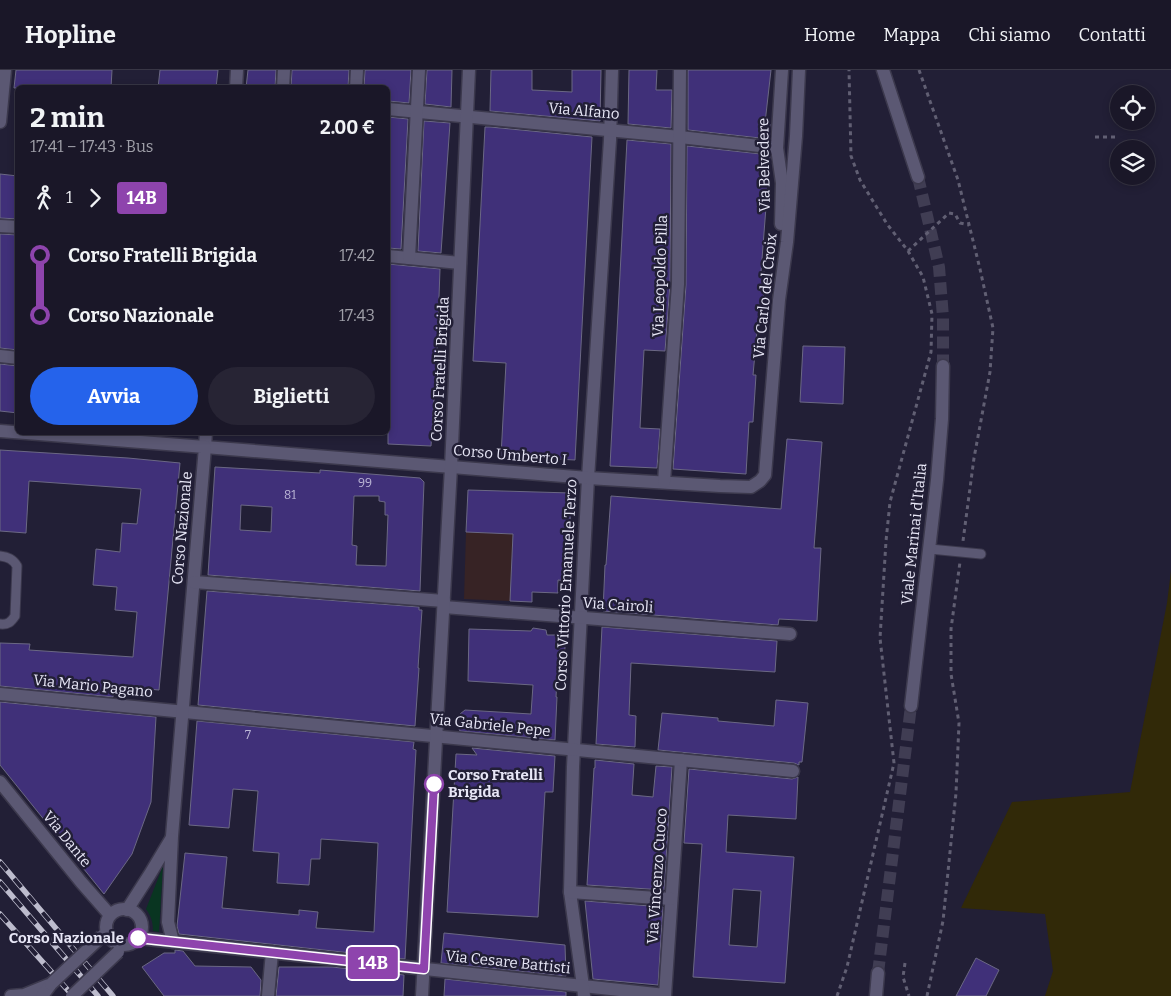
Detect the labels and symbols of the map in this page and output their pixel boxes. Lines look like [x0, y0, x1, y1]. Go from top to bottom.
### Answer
street label: Via Alfano [548, 99, 620, 123]
street label: Via Belvedere [754, 118, 774, 212]
street label: Via Leopoldo Pilla [649, 215, 671, 337]
street label: Via Carlo del Croix [749, 232, 781, 360]
street label: Corso Fratelli Brigida [427, 296, 453, 442]
street label: Corso Umberto I [452, 441, 568, 469]
street label: Viale Marinai d'Italia [898, 462, 930, 606]
street label: Corso Nazionale [168, 471, 196, 585]
house number: 99 [358, 476, 372, 490]
street label: Corso Vittorio Emanuele Terzo [551, 479, 581, 691]
house number: 81 [284, 488, 296, 502]
street label: Via Cairoli [582, 594, 655, 616]
street label: Via Mario Pagano [32, 671, 154, 701]
street label: Via Gabriele Pepe [429, 710, 551, 740]
house number: 7 [245, 728, 251, 742]
place label: Corso Fratelli Brigida [448, 766, 543, 801]
marker: Corso Fratelli Brigida [424, 774, 444, 794]
street label: Via Dante [39, 807, 95, 871]
street label: Via Vincenzo Cuoco [643, 808, 671, 944]
marker: Corso Nazionale [128, 928, 148, 948]
place label: Corso Nazionale [9, 929, 124, 947]
street label: Via Cesare Battisti [445, 946, 572, 978]
line badge: 14B [344, 947, 402, 979]

